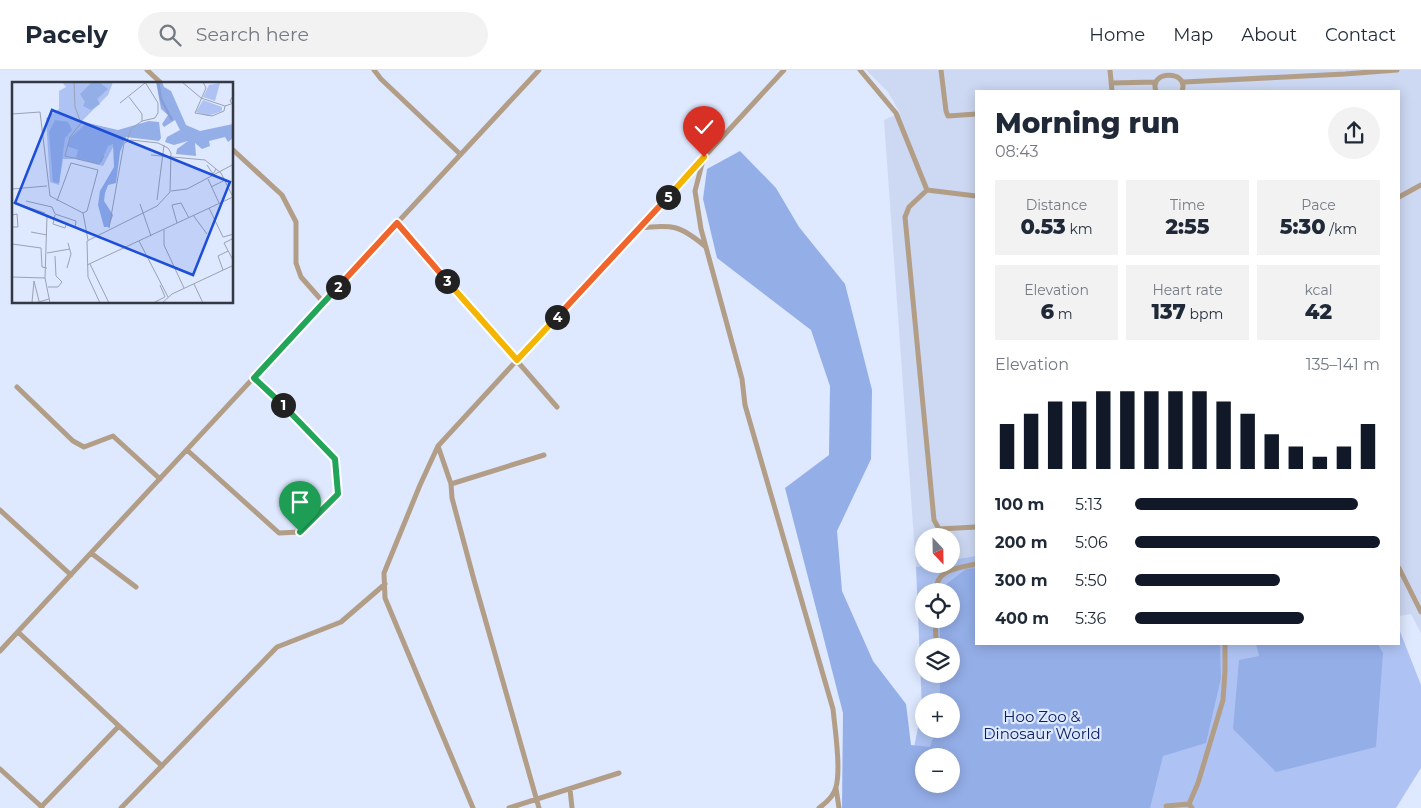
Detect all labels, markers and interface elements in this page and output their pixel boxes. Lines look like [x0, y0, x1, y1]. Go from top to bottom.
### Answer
search box [138, 12, 488, 57]
text: Pacely [25, 20, 108, 49]
icon: search [156, 21, 184, 49]
text: Search here [196, 23, 309, 46]
text: Home [1089, 24, 1145, 46]
text: Map [1173, 24, 1213, 46]
text: About [1241, 24, 1297, 46]
text: Contact [1325, 24, 1396, 46]
inset map [12, 82, 234, 304]
pin [683, 106, 725, 157]
text: Morning run [995, 106, 1180, 140]
button: share [1328, 107, 1380, 159]
icon: check [690, 113, 718, 141]
text: 08:43 [995, 142, 1039, 161]
pin: 5 [656, 184, 680, 210]
text: 5 [664, 188, 673, 206]
text: Distance [1026, 196, 1087, 214]
text: Time [1170, 196, 1205, 214]
text: Pace [1301, 196, 1336, 214]
text: 0.53 [1020, 214, 1066, 239]
text: 2:55 [1166, 214, 1209, 239]
text: 5:30 [1280, 214, 1326, 239]
text: km [1066, 220, 1093, 238]
text: /km [1326, 220, 1357, 238]
pin: 3 [434, 268, 460, 294]
text: 3 [443, 272, 452, 290]
pin: 2 [326, 274, 350, 300]
text: 2 [334, 278, 343, 296]
text: Elevation [1024, 281, 1089, 299]
text: Heart rate [1152, 281, 1223, 299]
text: kcal [1305, 281, 1332, 299]
text: 6 [1040, 299, 1054, 324]
text: 137 [1152, 299, 1186, 324]
text: 42 [1305, 299, 1332, 324]
pin: 4 [544, 304, 570, 330]
text: m [1054, 305, 1073, 323]
text: bpm [1186, 305, 1223, 323]
text: 4 [553, 308, 562, 326]
text: Elevation [995, 355, 1069, 374]
text: 135–141 m [1306, 355, 1380, 374]
pin: 1 [270, 392, 296, 418]
text: 1 [281, 396, 286, 414]
pin [279, 481, 321, 532]
icon: arrive [286, 488, 314, 516]
text: 100 m [995, 495, 1044, 514]
text: 5:13 [1075, 495, 1102, 514]
north arrow [915, 528, 960, 572]
map controls [915, 528, 960, 793]
text: 200 m [995, 533, 1047, 552]
text: 5:06 [1075, 533, 1108, 552]
text: 300 m [995, 571, 1048, 590]
text: 5:50 [1075, 571, 1107, 590]
button: locate [915, 583, 960, 628]
text: 400 m [995, 609, 1049, 628]
text: 5:36 [1075, 609, 1106, 628]
button: layers [915, 638, 960, 683]
button: + [915, 693, 960, 738]
park label: Hoo Zoo & Dinosaur World [983, 707, 1101, 743]
button: − [915, 748, 960, 793]

